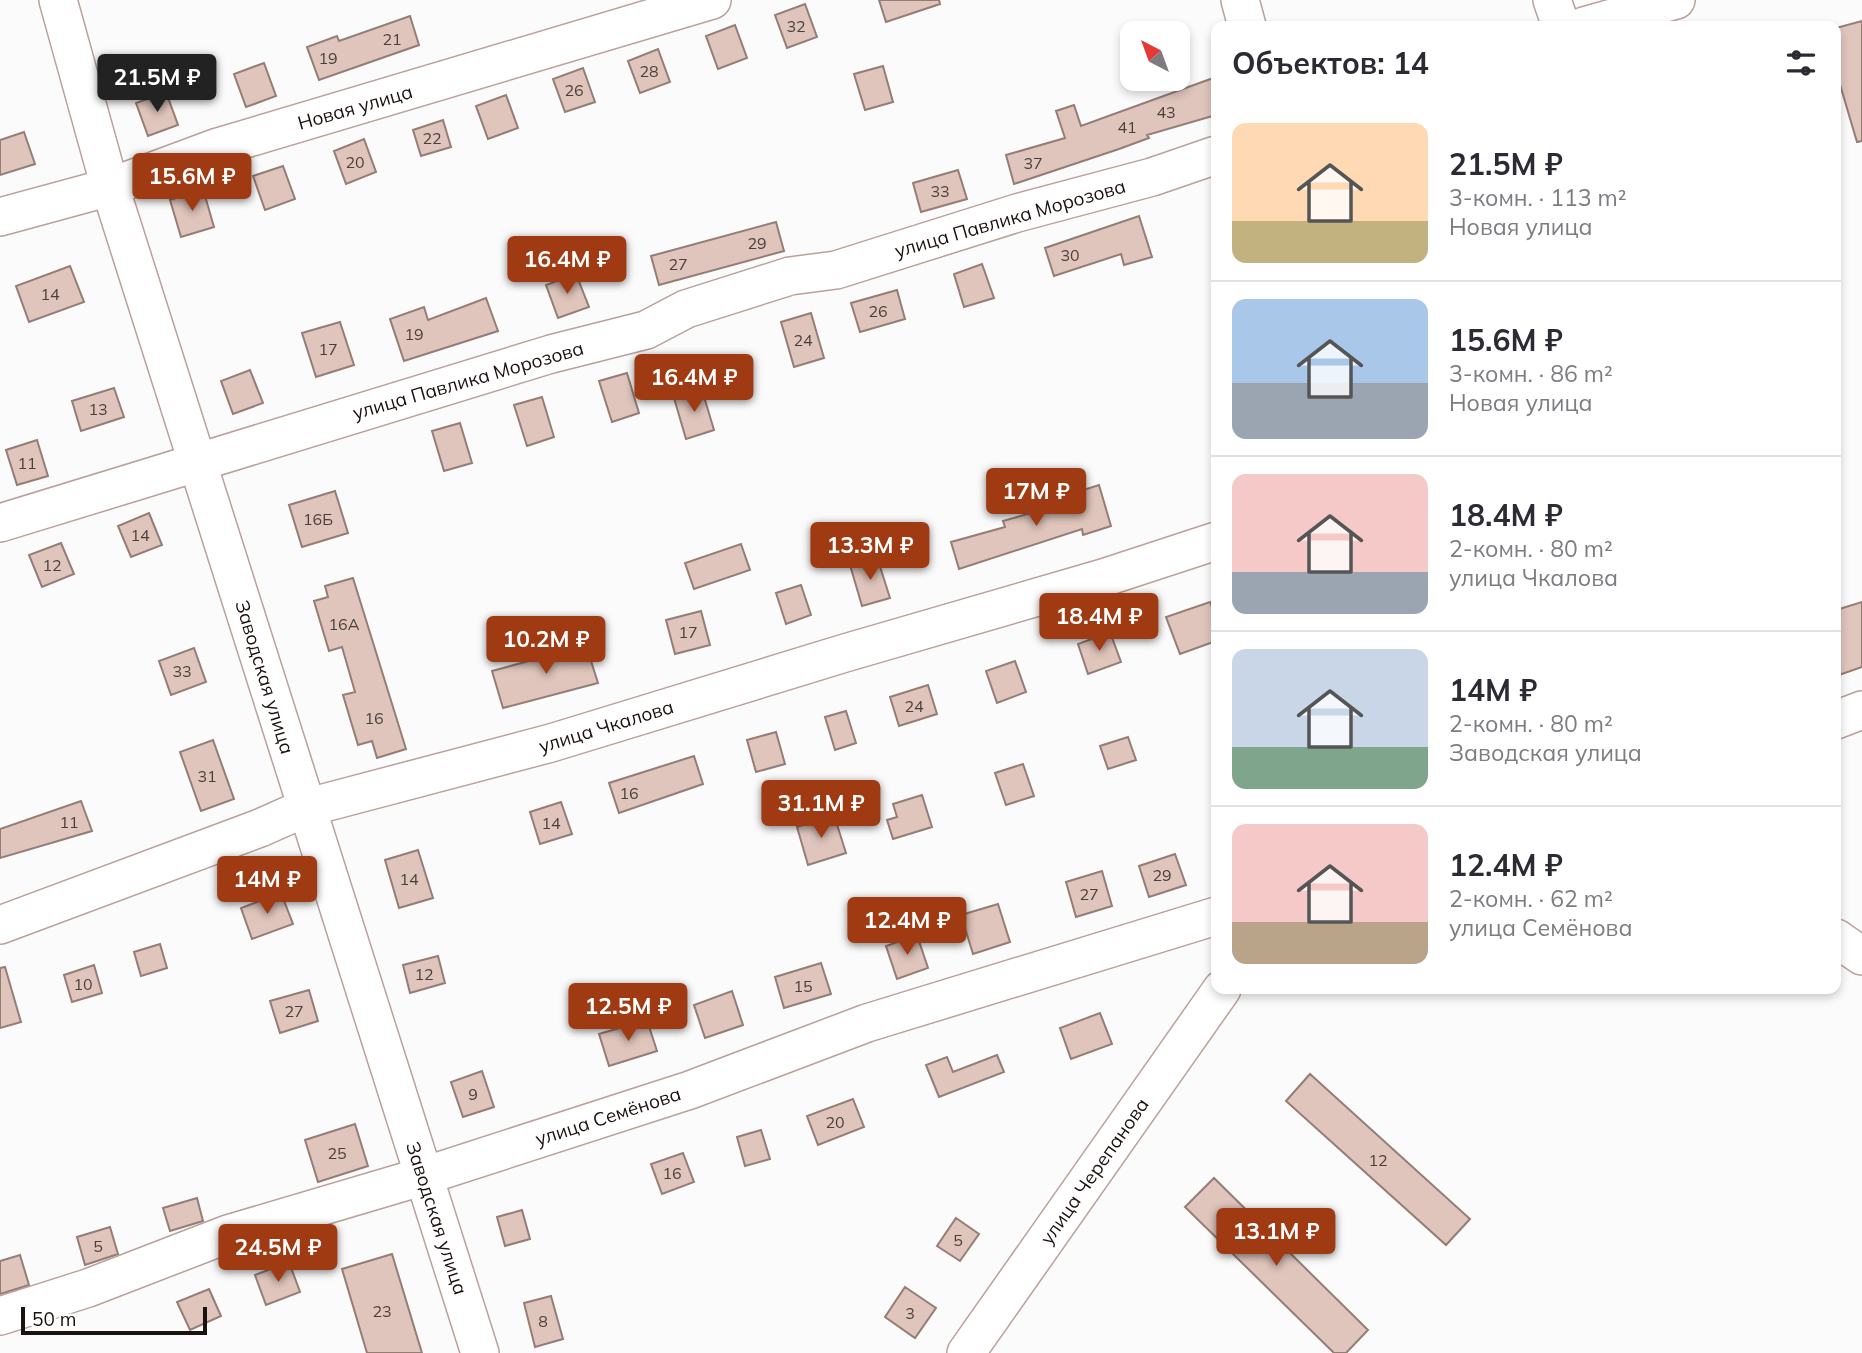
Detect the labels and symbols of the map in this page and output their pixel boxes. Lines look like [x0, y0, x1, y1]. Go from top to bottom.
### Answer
house number: 32 [786, 16, 806, 36]
north arrow [1120, 21, 1190, 91]
house number: 21 [382, 29, 402, 49]
house number: 19 [318, 48, 338, 68]
pin: 21.5M ₽ [92, 54, 222, 114]
house number: 28 [639, 61, 659, 81]
street label: Новая улица [295, 79, 415, 135]
house number: 26 [564, 80, 584, 100]
house number: 43 [1156, 102, 1176, 122]
house number: 41 [1117, 117, 1137, 137]
house number: 22 [422, 128, 442, 148]
house number: 20 [345, 152, 365, 172]
house number: 37 [1023, 153, 1043, 173]
pin: 15.6M ₽ [127, 154, 257, 213]
street label: улица Павлика Морозова [892, 174, 1128, 262]
house number: 33 [930, 181, 950, 201]
house number: 29 [747, 233, 767, 253]
pin: 16.4M ₽ [502, 236, 632, 296]
house number: 30 [1060, 245, 1080, 265]
house number: 27 [668, 254, 688, 274]
house number: 14 [40, 284, 60, 304]
house number: 26 [868, 301, 888, 321]
house number: 19 [404, 324, 424, 344]
house number: 24 [793, 330, 813, 350]
street label: улица Павлика Морозова [350, 336, 586, 424]
house number: 17 [318, 339, 338, 359]
pin: 16.4M ₽ [629, 354, 759, 414]
house number: 13 [88, 399, 108, 419]
house number: 11 [17, 453, 37, 473]
pin: 17M ₽ [987, 468, 1085, 528]
house number: 16Б [303, 509, 333, 529]
pin: 13.3M ₽ [805, 522, 935, 582]
house number: 14 [130, 525, 150, 545]
house number: 12 [42, 555, 62, 575]
pin: 18.4M ₽ [1034, 594, 1164, 653]
street label: Заводская улица [230, 597, 300, 757]
house number: 16А [329, 614, 360, 634]
pin: 10.2M ₽ [481, 616, 611, 676]
house number: 17 [678, 622, 698, 642]
house number: 33 [172, 661, 192, 681]
street label: улица Чкалова [536, 694, 676, 758]
house number: 24 [904, 696, 924, 716]
house number: 16 [364, 708, 384, 728]
house number: 31 [197, 766, 217, 786]
pin: 31.1M ₽ [756, 780, 886, 840]
house number: 16 [619, 783, 639, 803]
house number: 11 [59, 812, 79, 832]
house number: 14 [541, 813, 561, 833]
pin: 14M ₽ [218, 856, 316, 916]
house number: 29 [1152, 865, 1172, 885]
house number: 14 [399, 869, 419, 889]
house number: 27 [1079, 884, 1099, 904]
pin: 12.4M ₽ [842, 898, 972, 957]
house number: 12 [414, 964, 434, 984]
house number: 10 [73, 974, 93, 994]
house number: 15 [793, 976, 813, 996]
pin: 12.5M ₽ [563, 984, 693, 1043]
house number: 27 [284, 1001, 304, 1021]
street label: улица Семёнова [532, 1081, 684, 1151]
house number: 9 [468, 1084, 478, 1104]
street label: улица Черепанова [1034, 1093, 1154, 1249]
house number: 20 [825, 1112, 845, 1132]
street label: Заводская улица [401, 1139, 473, 1297]
house number: 25 [327, 1143, 347, 1163]
house number: 12 [1368, 1150, 1388, 1170]
house number: 16 [662, 1163, 682, 1183]
pin: 13.1M ₽ [1211, 1208, 1341, 1268]
pin: 24.5M ₽ [213, 1224, 343, 1284]
house number: 5 [953, 1230, 963, 1250]
house number: 5 [93, 1236, 103, 1256]
house number: 23 [372, 1301, 392, 1321]
house number: 3 [905, 1303, 915, 1323]
scale bar [21, 1304, 206, 1336]
house number: 8 [538, 1311, 548, 1331]

